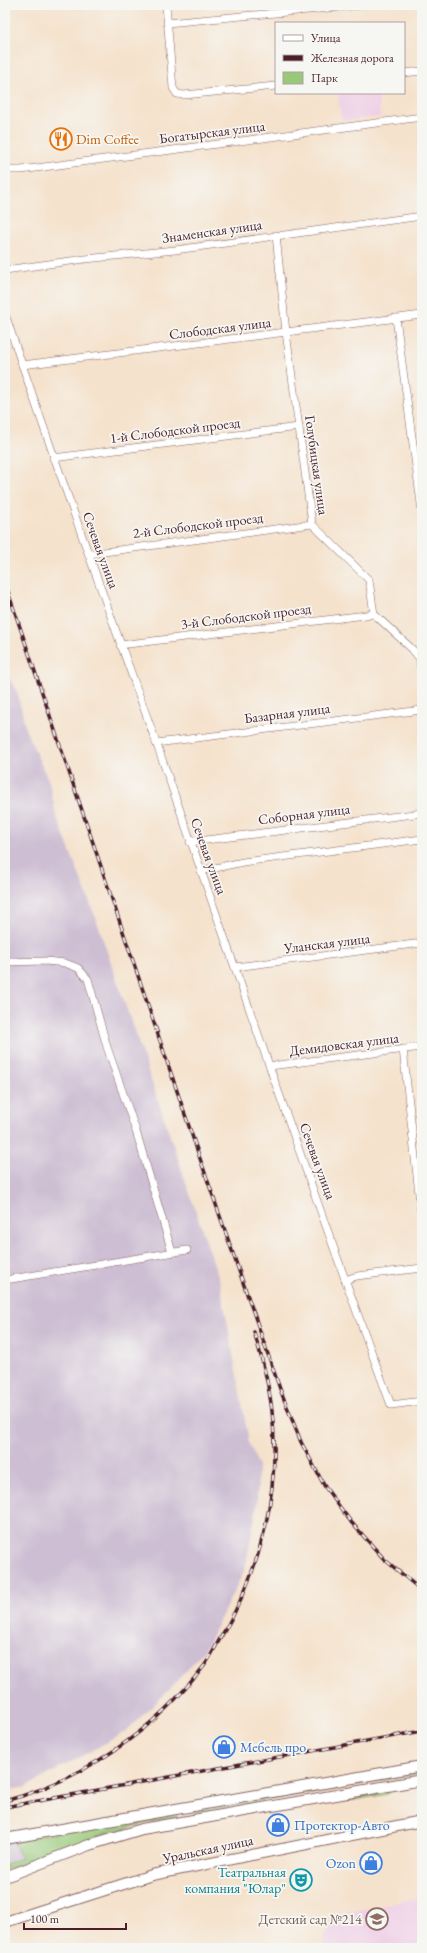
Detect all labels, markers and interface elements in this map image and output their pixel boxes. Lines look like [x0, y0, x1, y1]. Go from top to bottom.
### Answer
legend [275, 22, 405, 94]
text: Улица [310, 30, 341, 46]
text: Железная дорога [310, 50, 394, 66]
text: Парк [311, 70, 338, 86]
street label: Богатырская улица [158, 117, 266, 147]
restaurant icon: Dim Coffee [48, 126, 74, 152]
place label: Dim Coffee [76, 130, 140, 148]
street label: Знаменская улица [161, 215, 264, 247]
street label: Слободская улица [168, 313, 272, 343]
street label: 1-й Слободской проезд [109, 413, 242, 447]
street label: Голубицкая улица [301, 414, 333, 516]
street label: 2-й Слободской проезд [132, 508, 265, 542]
street label: Сечевая улица [79, 509, 123, 591]
street label: 3-й Слободской проезд [180, 599, 313, 633]
street label: Базарная улица [243, 699, 331, 727]
street label: Соборная улица [257, 799, 351, 829]
street label: Сечевая улица [187, 815, 231, 897]
street label: Уланская улица [282, 929, 371, 957]
street label: Демидовская улица [288, 1028, 400, 1060]
street label: Сечевая улица [296, 1120, 340, 1202]
shop icon: Мебель про [211, 1734, 237, 1760]
place label: Мебель про [240, 1738, 306, 1756]
shop icon: Протектор-Авто [265, 1812, 291, 1838]
place label: Протектор-Авто [294, 1816, 390, 1834]
street label: Уральская улица [160, 1831, 255, 1868]
shop icon: Ozon [358, 1850, 384, 1876]
place label: Ozon [326, 1854, 357, 1872]
place label: Театральная компания "Юлар" [185, 1863, 286, 1897]
theatre icon: Театральная компания "Юлар" [288, 1867, 314, 1893]
scale bar [24, 1905, 126, 1931]
school or university icon: Детский сад №214 [364, 1906, 390, 1932]
place label: Детский сад №214 [259, 1910, 362, 1928]
text: 100 m [30, 1911, 60, 1927]

